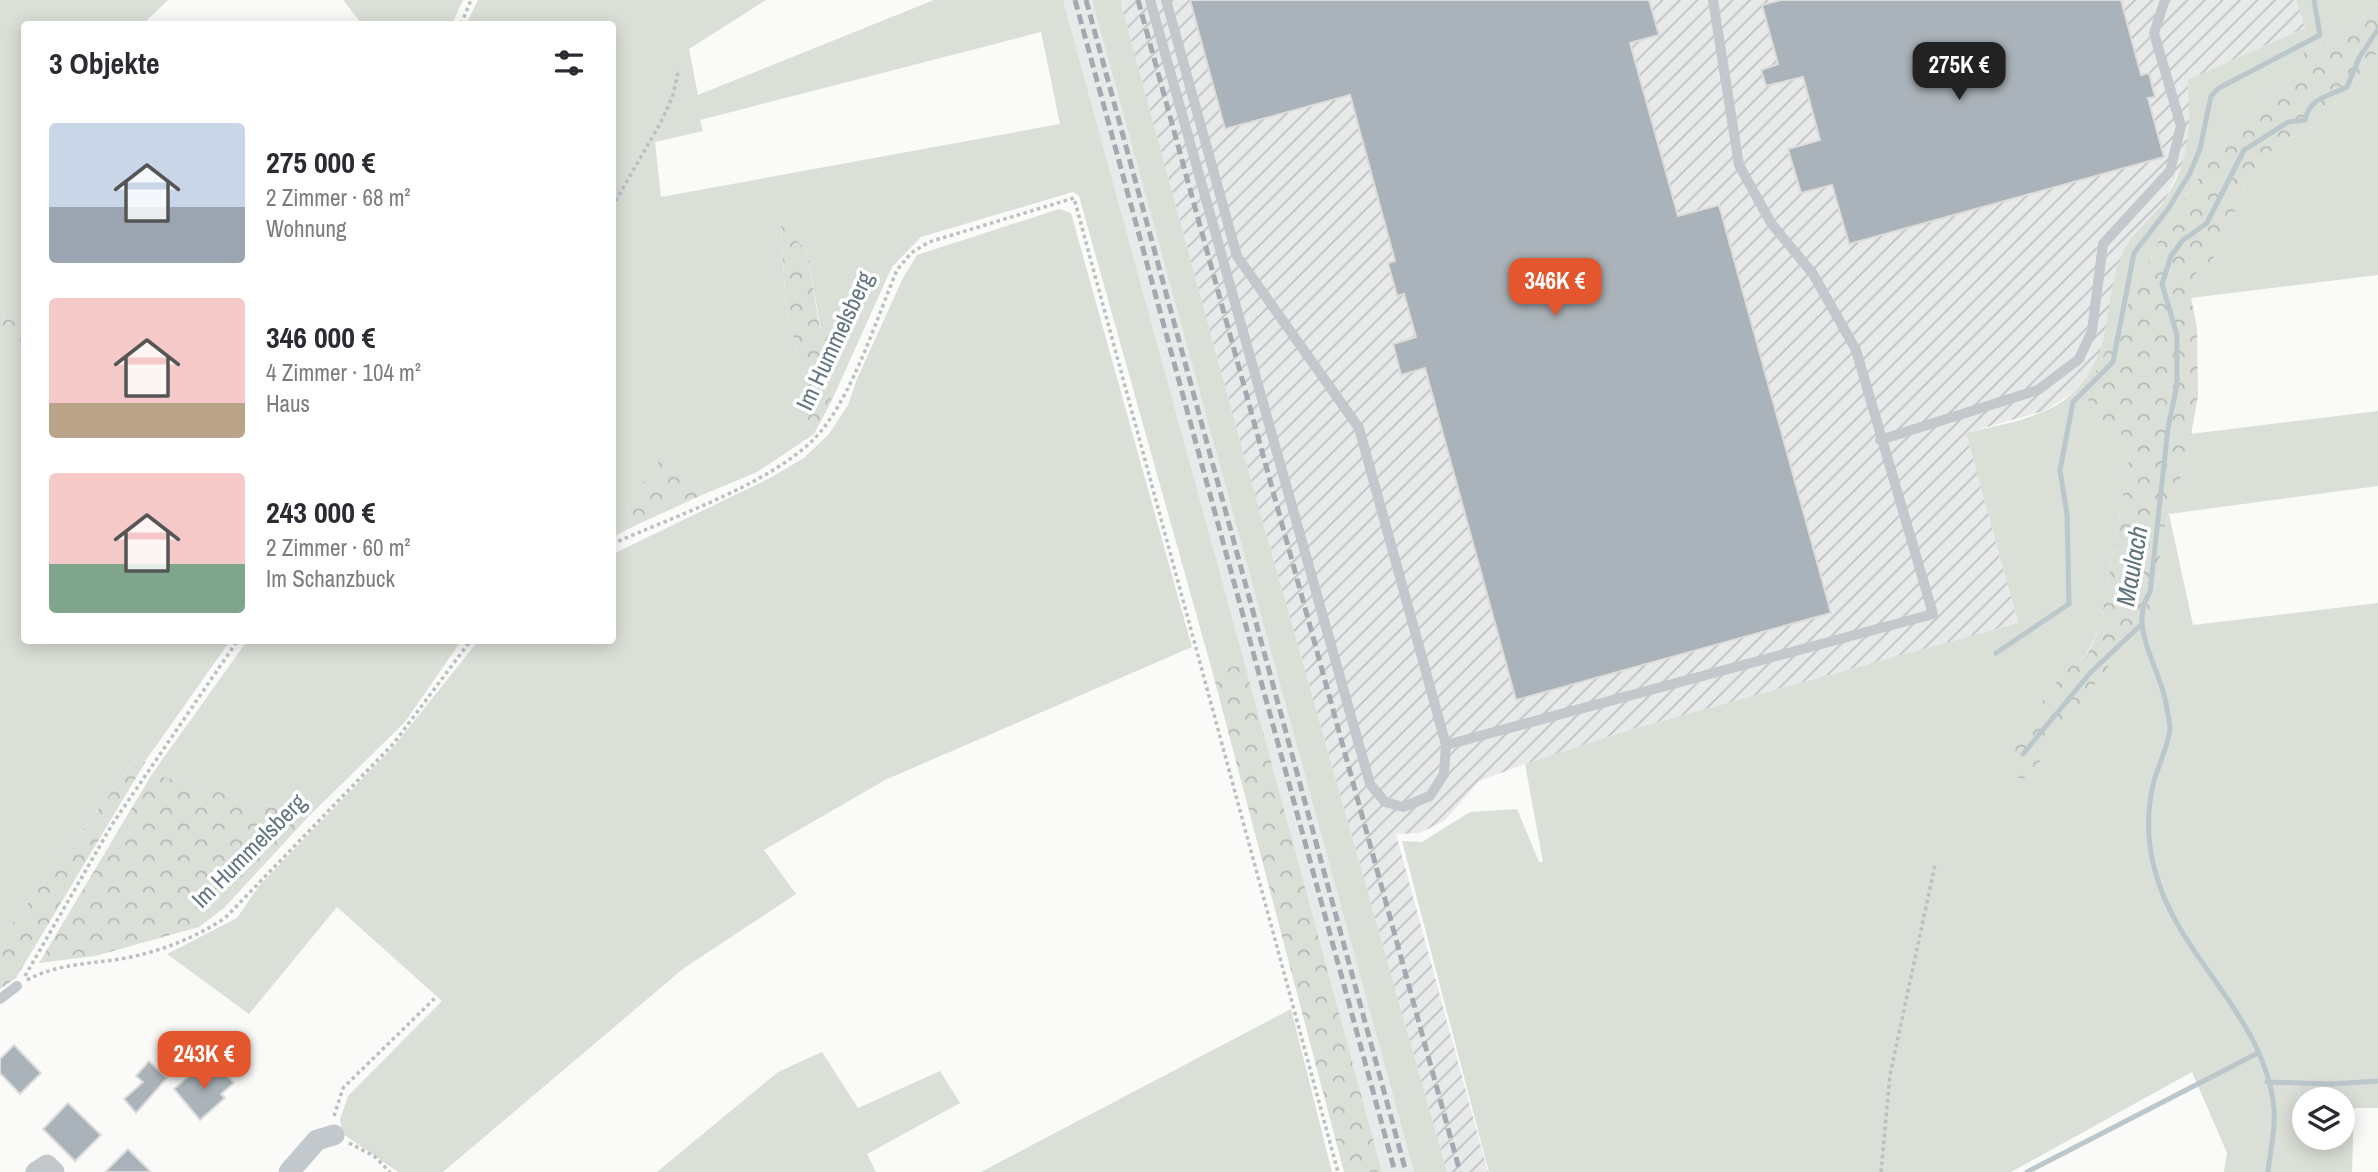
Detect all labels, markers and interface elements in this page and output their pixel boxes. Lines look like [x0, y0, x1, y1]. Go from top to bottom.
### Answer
pin: 275K € [1902, 42, 2016, 102]
text: 3 Objekte [49, 43, 160, 83]
icon: filters [550, 44, 588, 82]
text: 275K € [1929, 49, 1989, 80]
text: 275 000 € [266, 142, 375, 182]
icon: home [105, 151, 189, 235]
text: 2 Zimmer · 68 m² [266, 182, 411, 213]
text: Wohnung [266, 213, 346, 244]
pin: 346K € [1498, 258, 1612, 318]
text: 346K € [1525, 265, 1585, 296]
street label: Im Hummelsberg [788, 266, 880, 415]
text: 346 000 € [266, 317, 375, 357]
icon: home [105, 326, 189, 410]
text: 4 Zimmer · 104 m² [266, 357, 421, 388]
text: Haus [266, 388, 310, 419]
text: 243 000 € [266, 492, 375, 532]
icon: home [105, 501, 189, 585]
water label: Maulach [2107, 523, 2156, 609]
text: 2 Zimmer · 60 m² [266, 532, 411, 563]
text: Im Schanzbuck [266, 563, 395, 594]
street label: Im Hummelsberg [184, 786, 313, 915]
pin: 243K € [147, 1032, 261, 1091]
text: 243K € [174, 1038, 234, 1069]
map controls [2292, 1087, 2355, 1150]
button: layers [2292, 1087, 2355, 1150]

